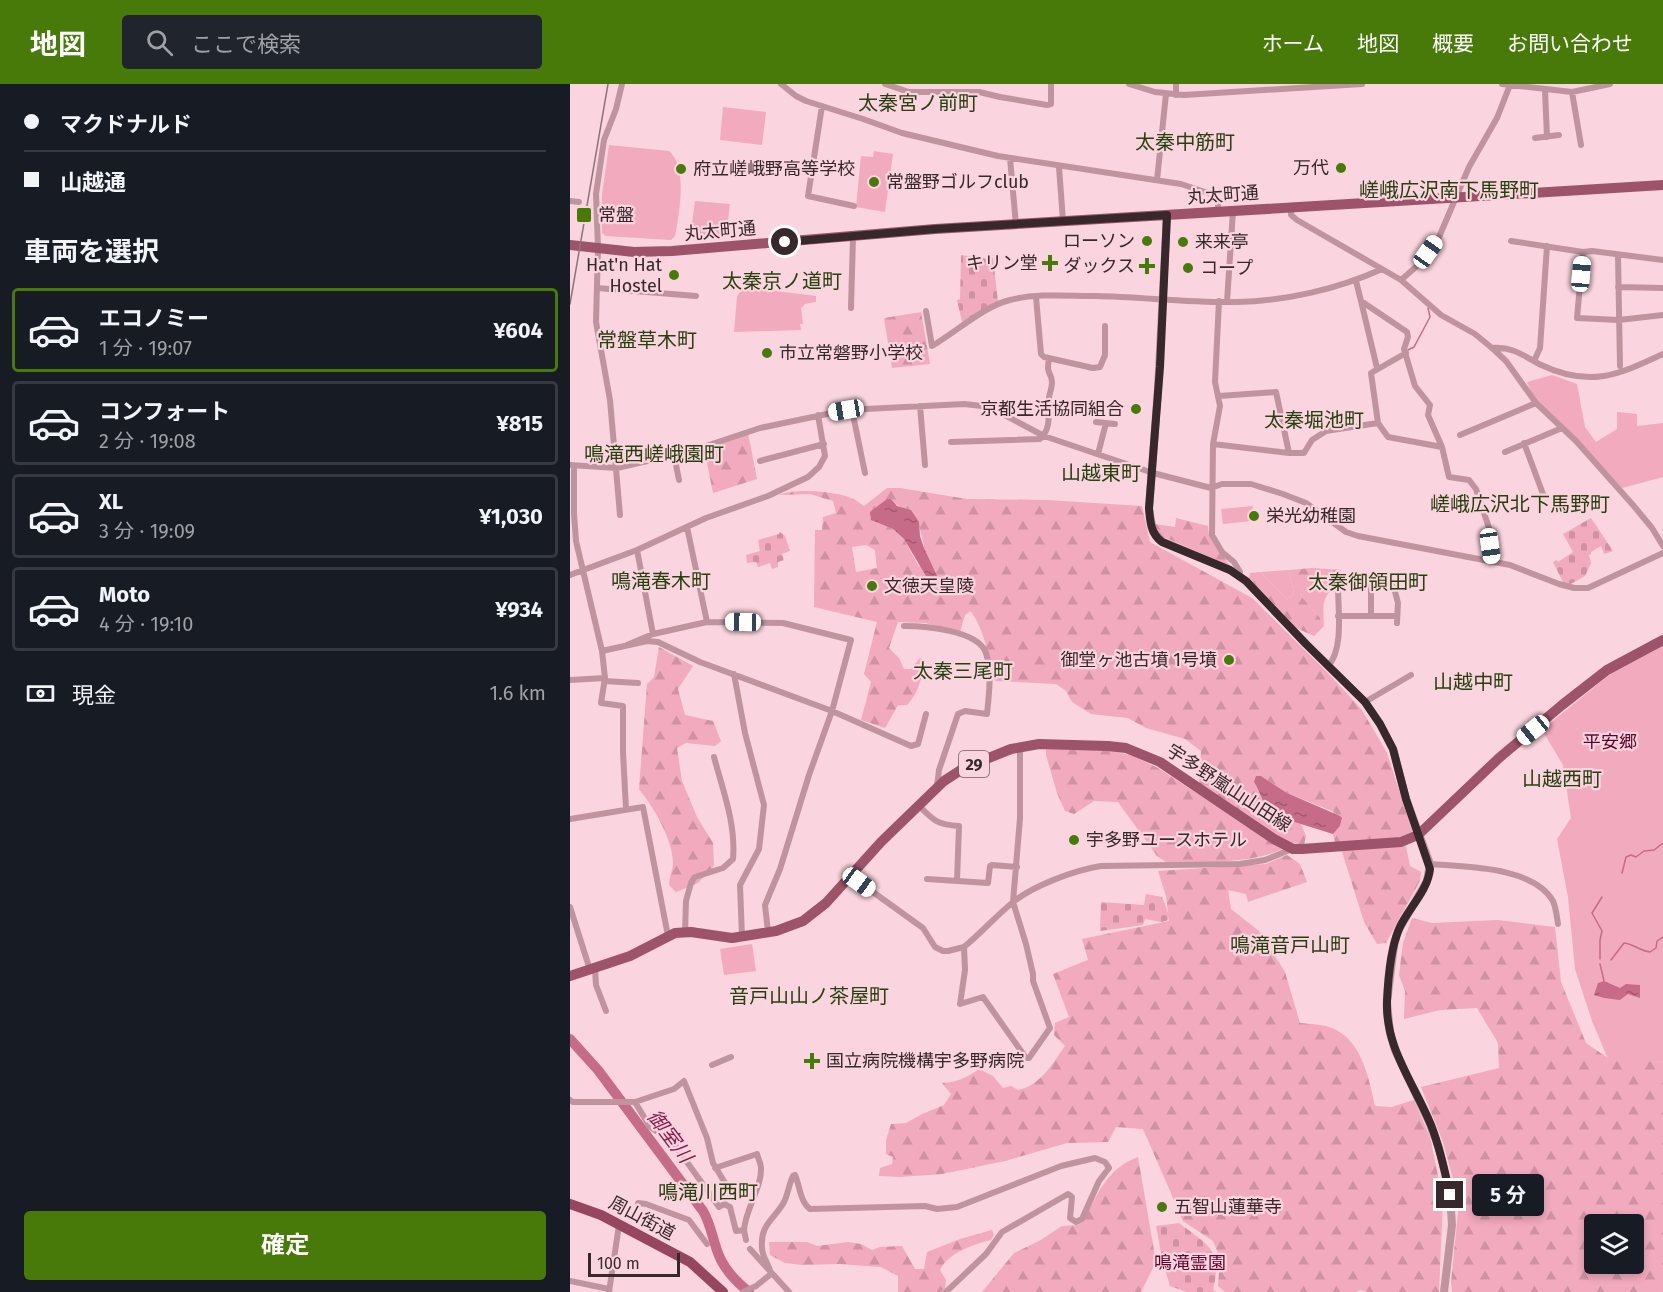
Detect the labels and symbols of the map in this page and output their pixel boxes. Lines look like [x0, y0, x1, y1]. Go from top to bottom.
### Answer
district label: 太秦宮ノ前町 [858, 91, 978, 115]
district label: 太秦中筋町 [1135, 130, 1235, 154]
place label: 万代 [1293, 157, 1329, 179]
place label: 府立嵯峨野高等学校 [693, 158, 855, 180]
marker: 万代 [1334, 161, 1348, 175]
marker: 府立嵯峨野高等学校 [674, 162, 688, 176]
place label: 常盤野ゴルフclub [886, 171, 1029, 193]
marker: 常盤野ゴルフclub [867, 175, 881, 189]
district label: 嵯峨広沢南下馬野町 [1359, 178, 1539, 202]
street label: 丸太町通 [1186, 182, 1260, 208]
place label: 常盤 [598, 204, 634, 226]
marker: 常盤 [575, 206, 593, 224]
street label: 丸太町通 [683, 217, 757, 245]
route start [771, 228, 798, 255]
place label: ローソン [1063, 230, 1135, 252]
place label: 来来亭 [1195, 231, 1249, 253]
car [1410, 232, 1446, 272]
marker: ローソン [1140, 234, 1154, 248]
marker: 来来亭 [1176, 235, 1190, 249]
place label: キリン堂 [966, 252, 1038, 274]
place label: Hat'n Hat Hostel [586, 254, 662, 297]
place label: ダックス [1064, 255, 1135, 277]
car [1570, 255, 1592, 293]
marker: キリン堂 [1043, 256, 1057, 270]
place label: コープ [1200, 257, 1253, 279]
marker: ダックス [1140, 259, 1154, 273]
marker: コープ [1181, 261, 1195, 275]
marker: Hat'n Hat Hostel [667, 268, 681, 282]
district label: 太秦京ノ道町 [722, 269, 842, 293]
district label: 常盤草木町 [597, 328, 697, 352]
place label: 市立常磐野小学校 [779, 342, 923, 364]
marker: 市立常磐野小学校 [760, 346, 774, 360]
car [827, 398, 865, 422]
place label: 京都生活協同組合 [980, 398, 1124, 420]
marker: 京都生活協同組合 [1129, 402, 1143, 416]
district label: 太秦堀池町 [1264, 408, 1364, 432]
district label: 鳴滝西嵯峨園町 [584, 442, 724, 466]
district label: 山越東町 [1061, 461, 1141, 485]
district label: 嵯峨広沢北下馬野町 [1430, 492, 1610, 516]
place label: 栄光幼稚園 [1266, 505, 1356, 527]
marker: 栄光幼稚園 [1247, 509, 1261, 523]
car [1479, 527, 1501, 565]
district label: 鳴滝春木町 [611, 569, 711, 593]
district label: 太秦御領田町 [1308, 570, 1428, 594]
place label: 文徳天皇陵 [884, 575, 974, 597]
marker: 文徳天皇陵 [865, 579, 879, 593]
car [725, 613, 761, 631]
place label: 御堂ヶ池古墳 1号墳 [1060, 649, 1217, 671]
marker: 御堂ヶ池古墳 1号墳 [1222, 653, 1236, 667]
district label: 太秦三尾町 [913, 659, 1013, 683]
district label: 山越中町 [1433, 670, 1513, 694]
car [1513, 712, 1553, 748]
park label: 平安郷 [1583, 731, 1637, 753]
street label: 宇多野嵐山山田線 [1163, 740, 1295, 836]
road number: 29 [959, 751, 989, 777]
district label: 山越西町 [1522, 767, 1602, 791]
place label: 宇多野ユースホテル [1086, 829, 1247, 851]
marker: 宇多野ユースホテル [1067, 833, 1081, 847]
car [839, 864, 879, 900]
district label: 鳴滝音戸山町 [1230, 933, 1350, 957]
district label: 音戸山山ノ茶屋町 [729, 984, 889, 1008]
place label: 国立病院機構宇多野病院 [826, 1050, 1024, 1072]
marker: 国立病院機構宇多野病院 [803, 1052, 821, 1070]
water label: 御室川 [642, 1105, 699, 1169]
callout: 5 分 [1471, 1174, 1543, 1216]
district label: 鳴滝川西町 [658, 1180, 758, 1204]
route end [1436, 1181, 1463, 1208]
street label: 周山街道 [605, 1191, 679, 1245]
place label: 五智山蓮華寺 [1174, 1196, 1282, 1218]
marker: 五智山蓮華寺 [1155, 1200, 1169, 1214]
scale bar [588, 1250, 680, 1278]
park label: 鳴滝霊園 [1154, 1252, 1226, 1274]

